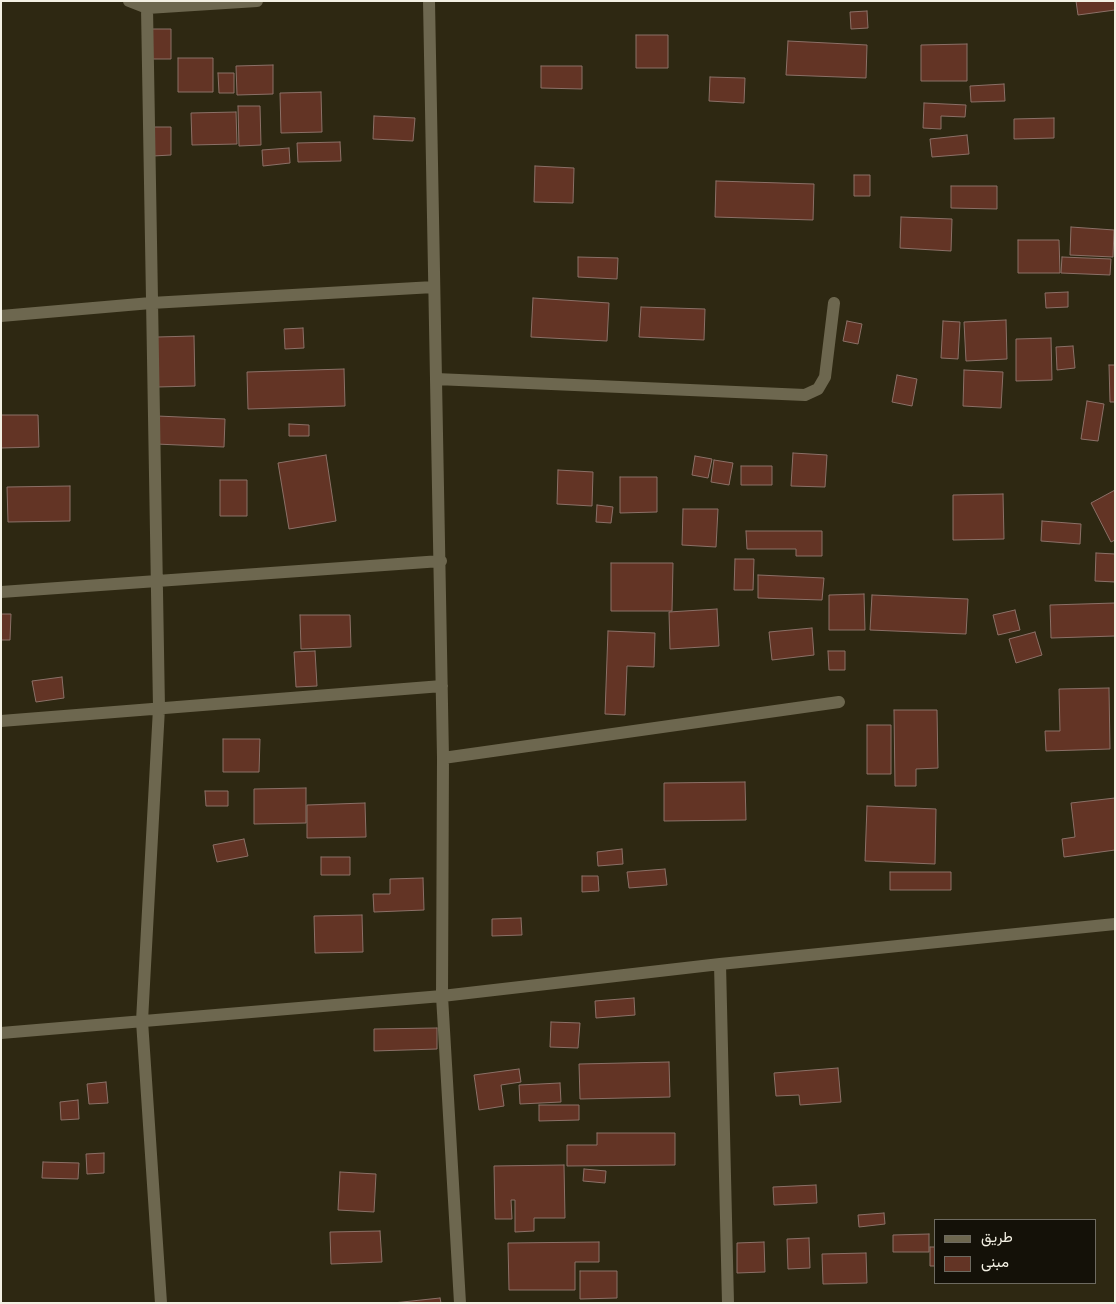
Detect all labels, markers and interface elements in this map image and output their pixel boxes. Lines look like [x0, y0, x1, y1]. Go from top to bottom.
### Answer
legend [934, 1219, 1096, 1284]
text: طريق [981, 1228, 1013, 1247]
text: مبنى [981, 1253, 1009, 1272]

